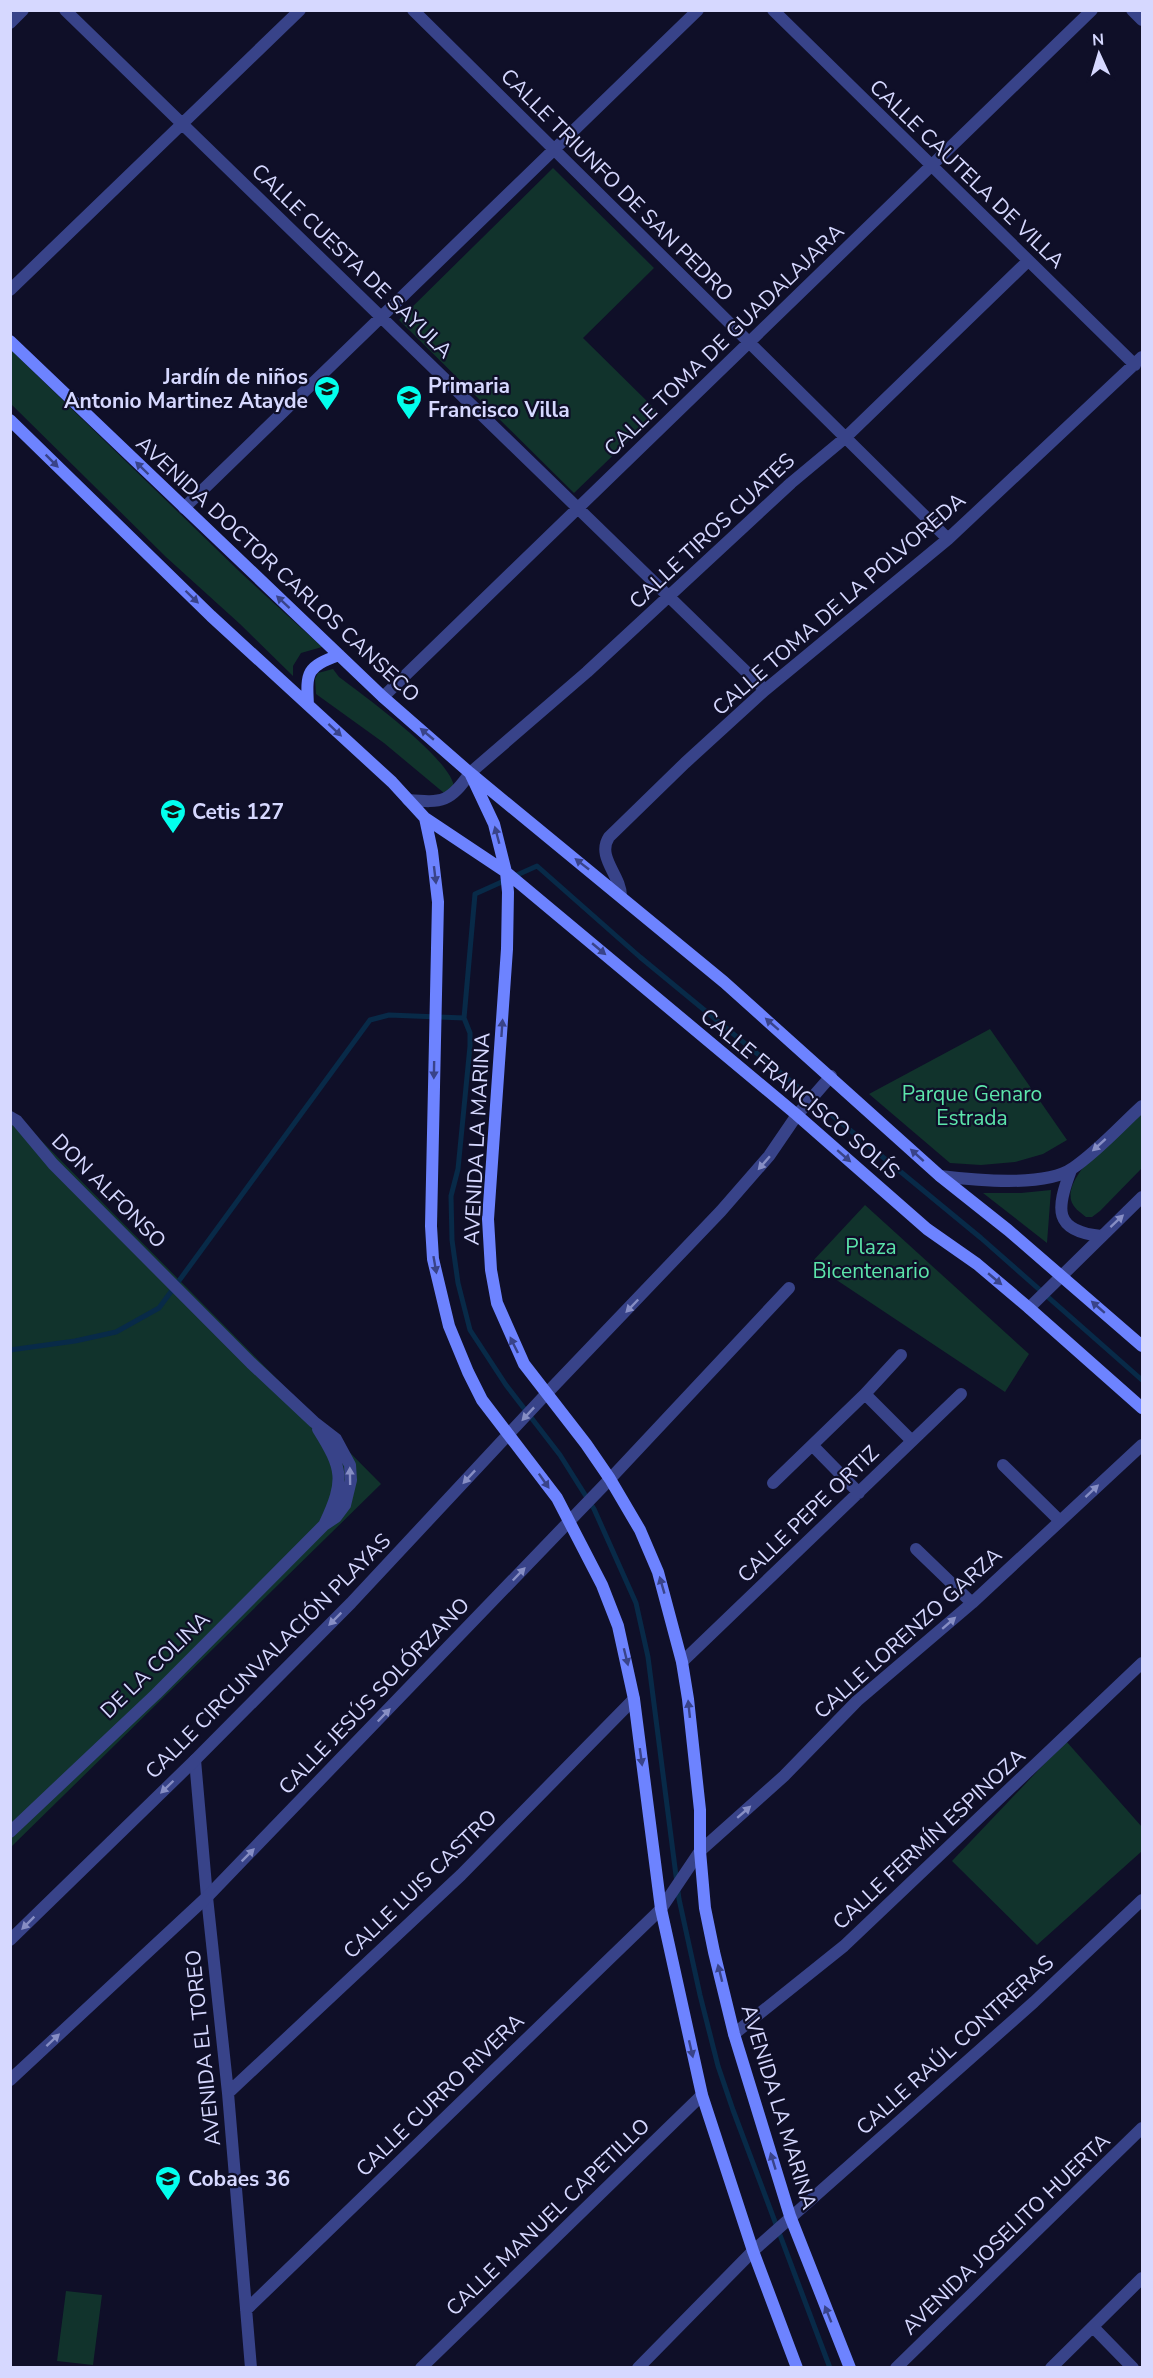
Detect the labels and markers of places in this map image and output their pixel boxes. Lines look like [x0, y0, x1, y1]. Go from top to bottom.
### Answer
place label: Jardín de niños Antonio Martinez Atayde [64, 363, 308, 415]
place label: Primaria Francisco Villa [428, 372, 570, 424]
school or university icon: Jardín de niños Antonio Martinez Atayde [312, 374, 342, 412]
school or university icon: Primaria Francisco Villa [394, 383, 424, 421]
school or university icon: Cetis 127 [158, 797, 188, 835]
place label: Cetis 127 [192, 798, 284, 826]
school or university icon: Cobaes 36 [153, 2164, 183, 2202]
place label: Cobaes 36 [188, 2165, 290, 2193]

